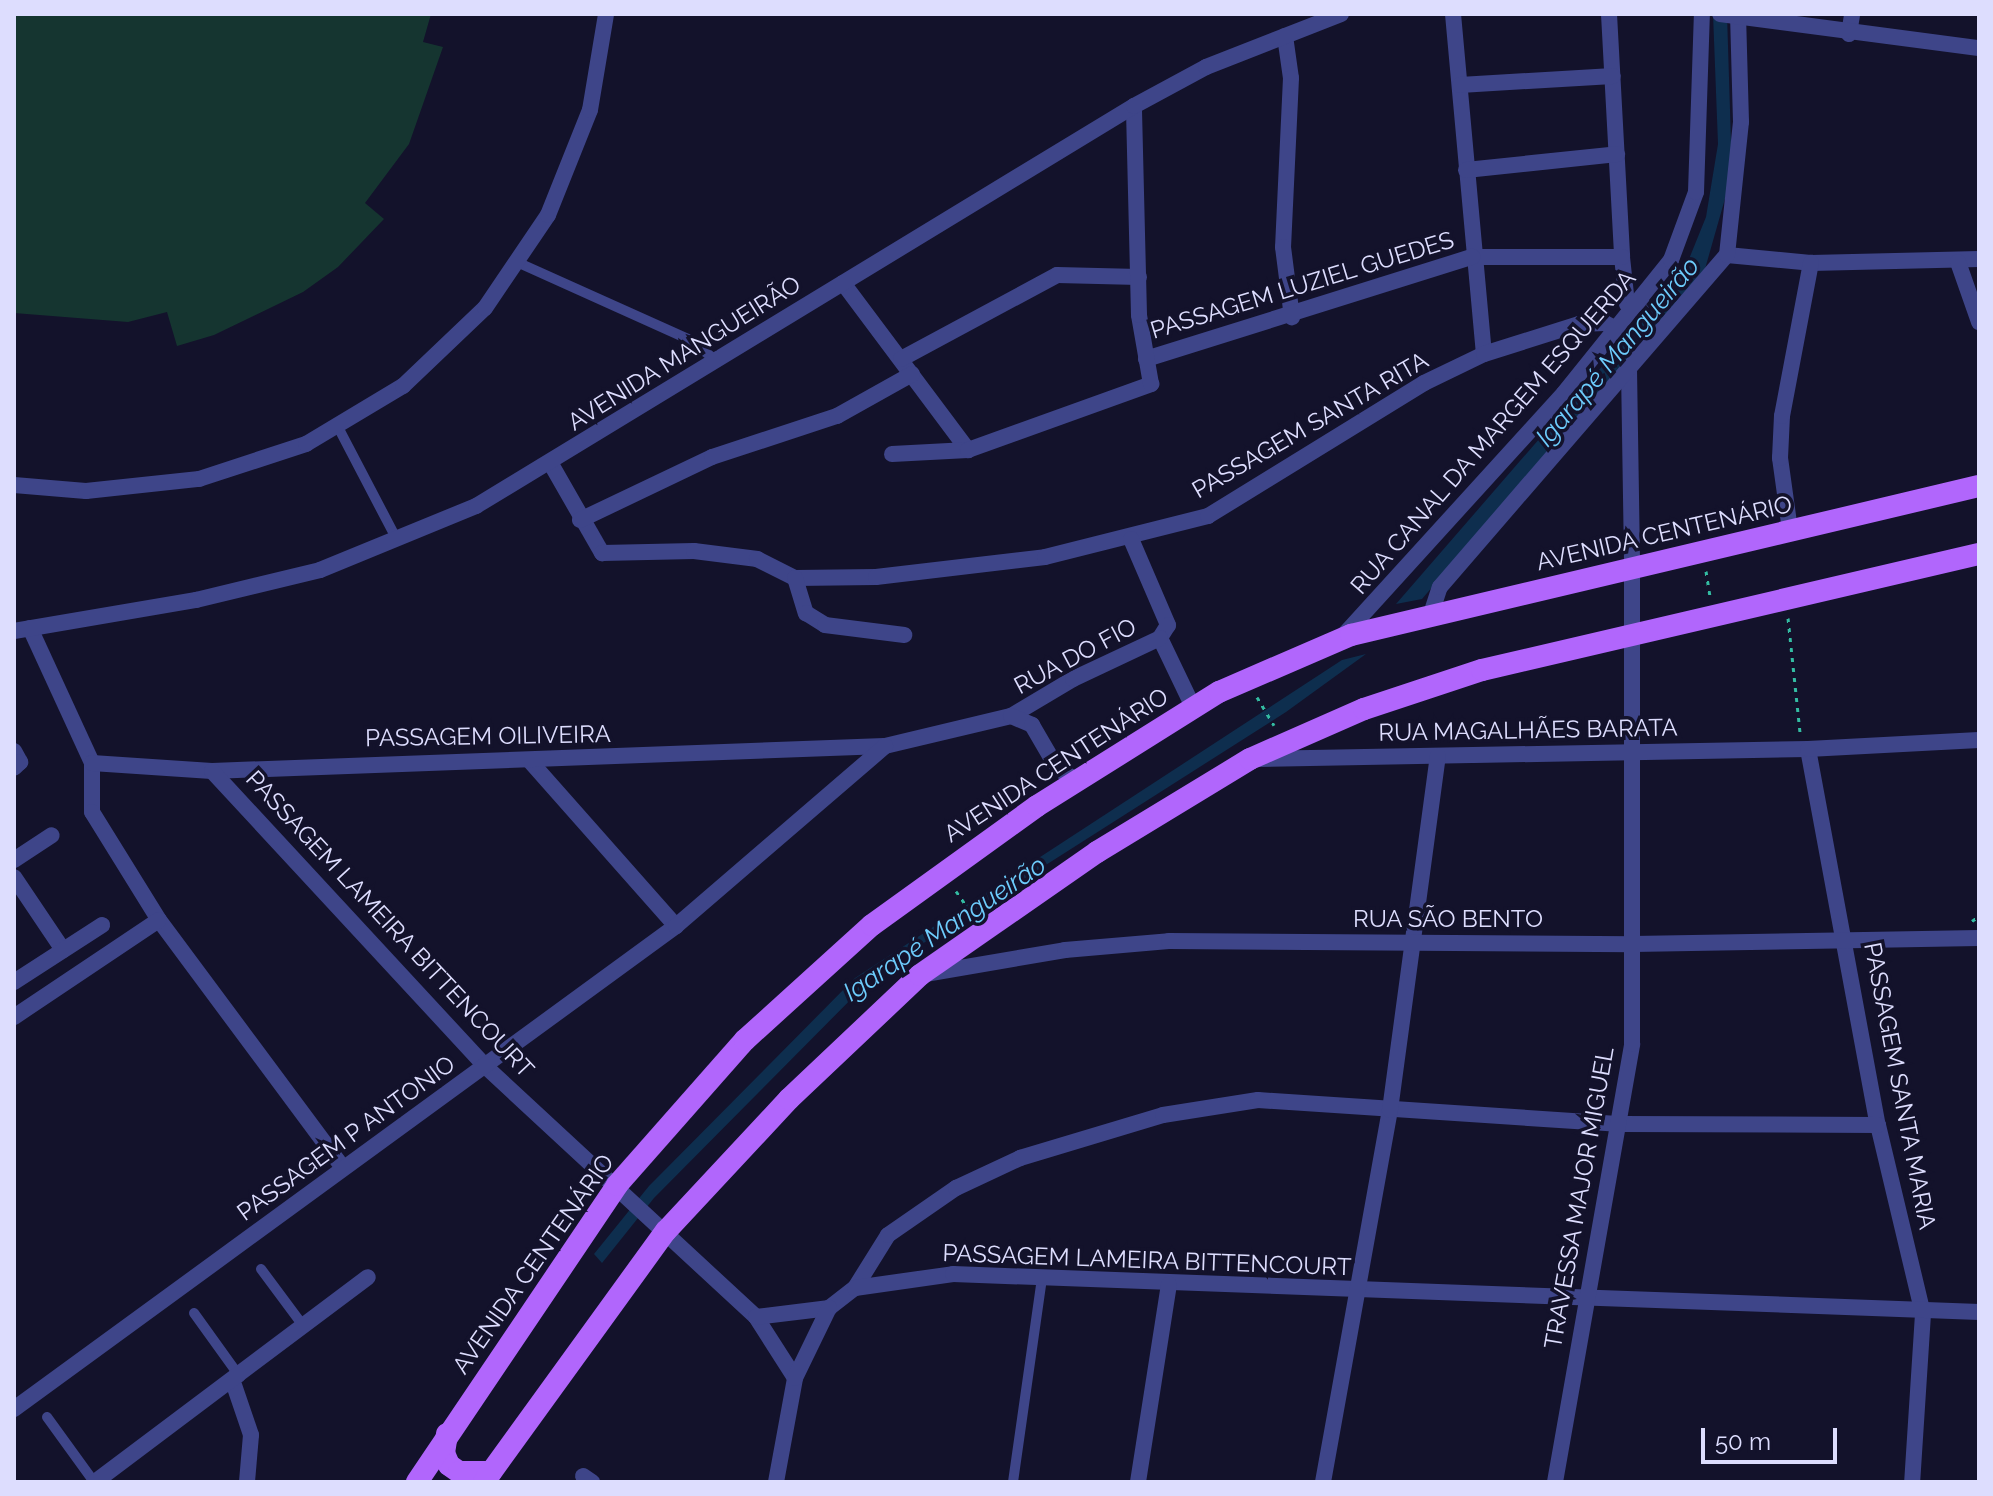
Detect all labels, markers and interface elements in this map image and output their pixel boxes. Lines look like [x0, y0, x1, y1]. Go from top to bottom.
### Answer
street label: PASSAGEM LUZIEL GUEDES [1146, 225, 1458, 345]
water label: Igarapé Mangueirão [1530, 251, 1706, 453]
street label: RUA CANAL DA MARGEM ESQUERDA [1344, 263, 1642, 601]
street label: AVENIDA MANGUEIRÃO [562, 269, 806, 437]
street label: PASSAGEM SANTA RITA [1187, 345, 1433, 505]
street label: AVENIDA CENTENÁRIO [1533, 489, 1795, 577]
street label: RUA DO FIO [1009, 612, 1141, 700]
street label: AVENIDA CENTENÁRIO [938, 681, 1174, 849]
street label: RUA MAGALHÃES BARATA [1378, 713, 1678, 747]
street label: PASSAGEM OILIVEIRA [365, 719, 611, 753]
street label: PASSAGEM LAMEIRA BITTENCOURT [240, 764, 540, 1084]
water label: Igarapé Mangueirão [838, 850, 1052, 1008]
street label: RUA SÃO BENTO [1353, 905, 1543, 933]
street label: PASSAGEM SANTA MARIA [1858, 940, 1942, 1232]
street label: TRAVESSA MAJOR MIGUEL [1538, 1045, 1620, 1351]
street label: PASSAGEM P ANTONIO [231, 1049, 461, 1227]
street label: AVENIDA CENTENÁRIO [446, 1148, 620, 1380]
street label: PASSAGEM LAMEIRA BITTENCOURT [942, 1238, 1352, 1282]
scale bar [1705, 1412, 1841, 1462]
text: 50 m [1715, 1427, 1771, 1456]

